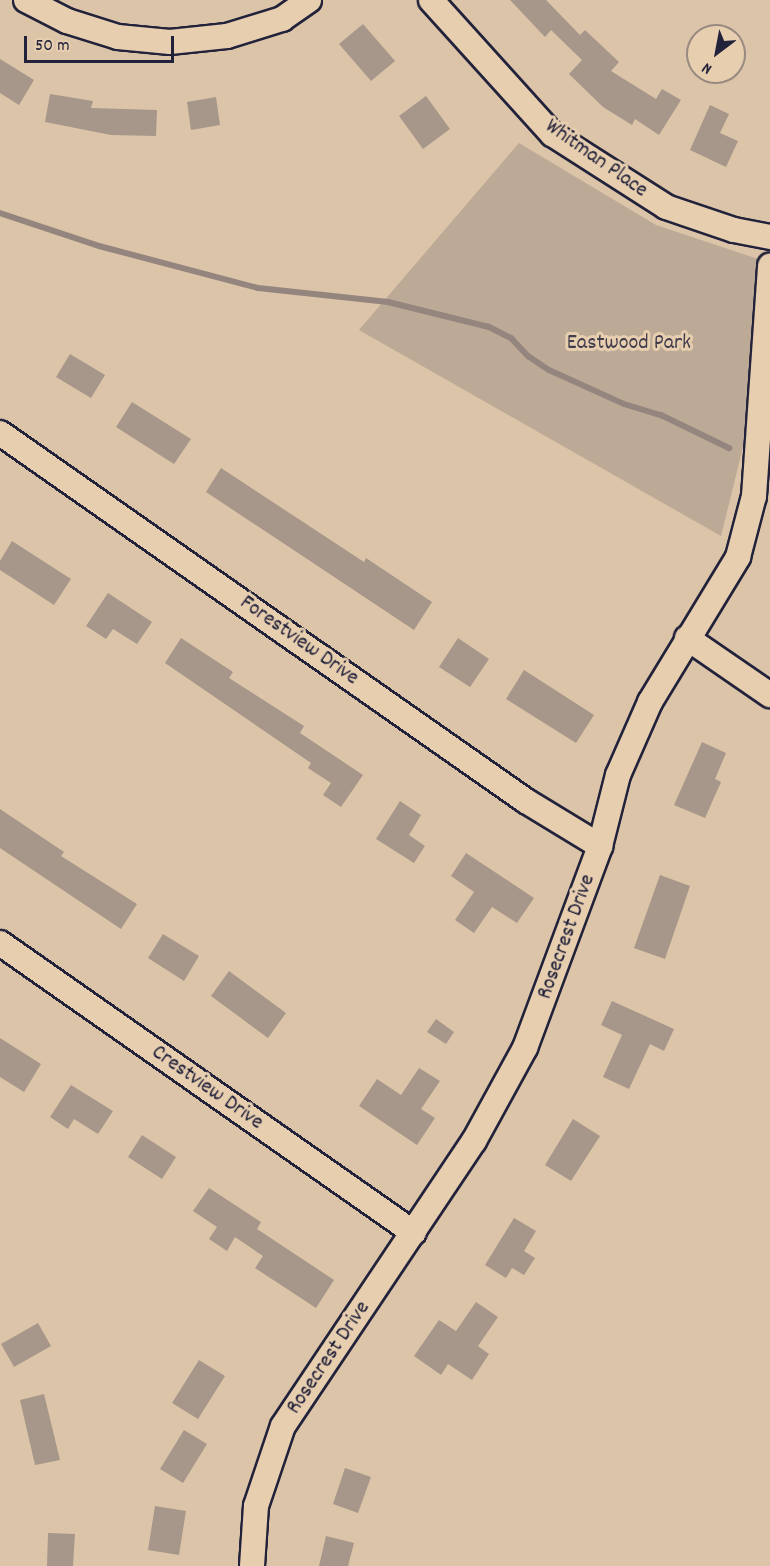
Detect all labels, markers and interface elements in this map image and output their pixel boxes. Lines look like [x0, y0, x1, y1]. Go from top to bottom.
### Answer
scale bar [27, 24, 177, 62]
north arrow [686, 24, 746, 84]
text: 50 m [35, 34, 70, 59]
text: N [698, 56, 717, 80]
street label: Whitman Place [539, 114, 653, 204]
park label: Eastwood Park [567, 331, 691, 357]
street label: Forestview Drive [234, 590, 364, 692]
street label: Rosecrest Drive [532, 871, 602, 1003]
street label: Crestview Drive [146, 1040, 268, 1136]
street label: Rosecrest Drive [281, 1296, 377, 1420]

